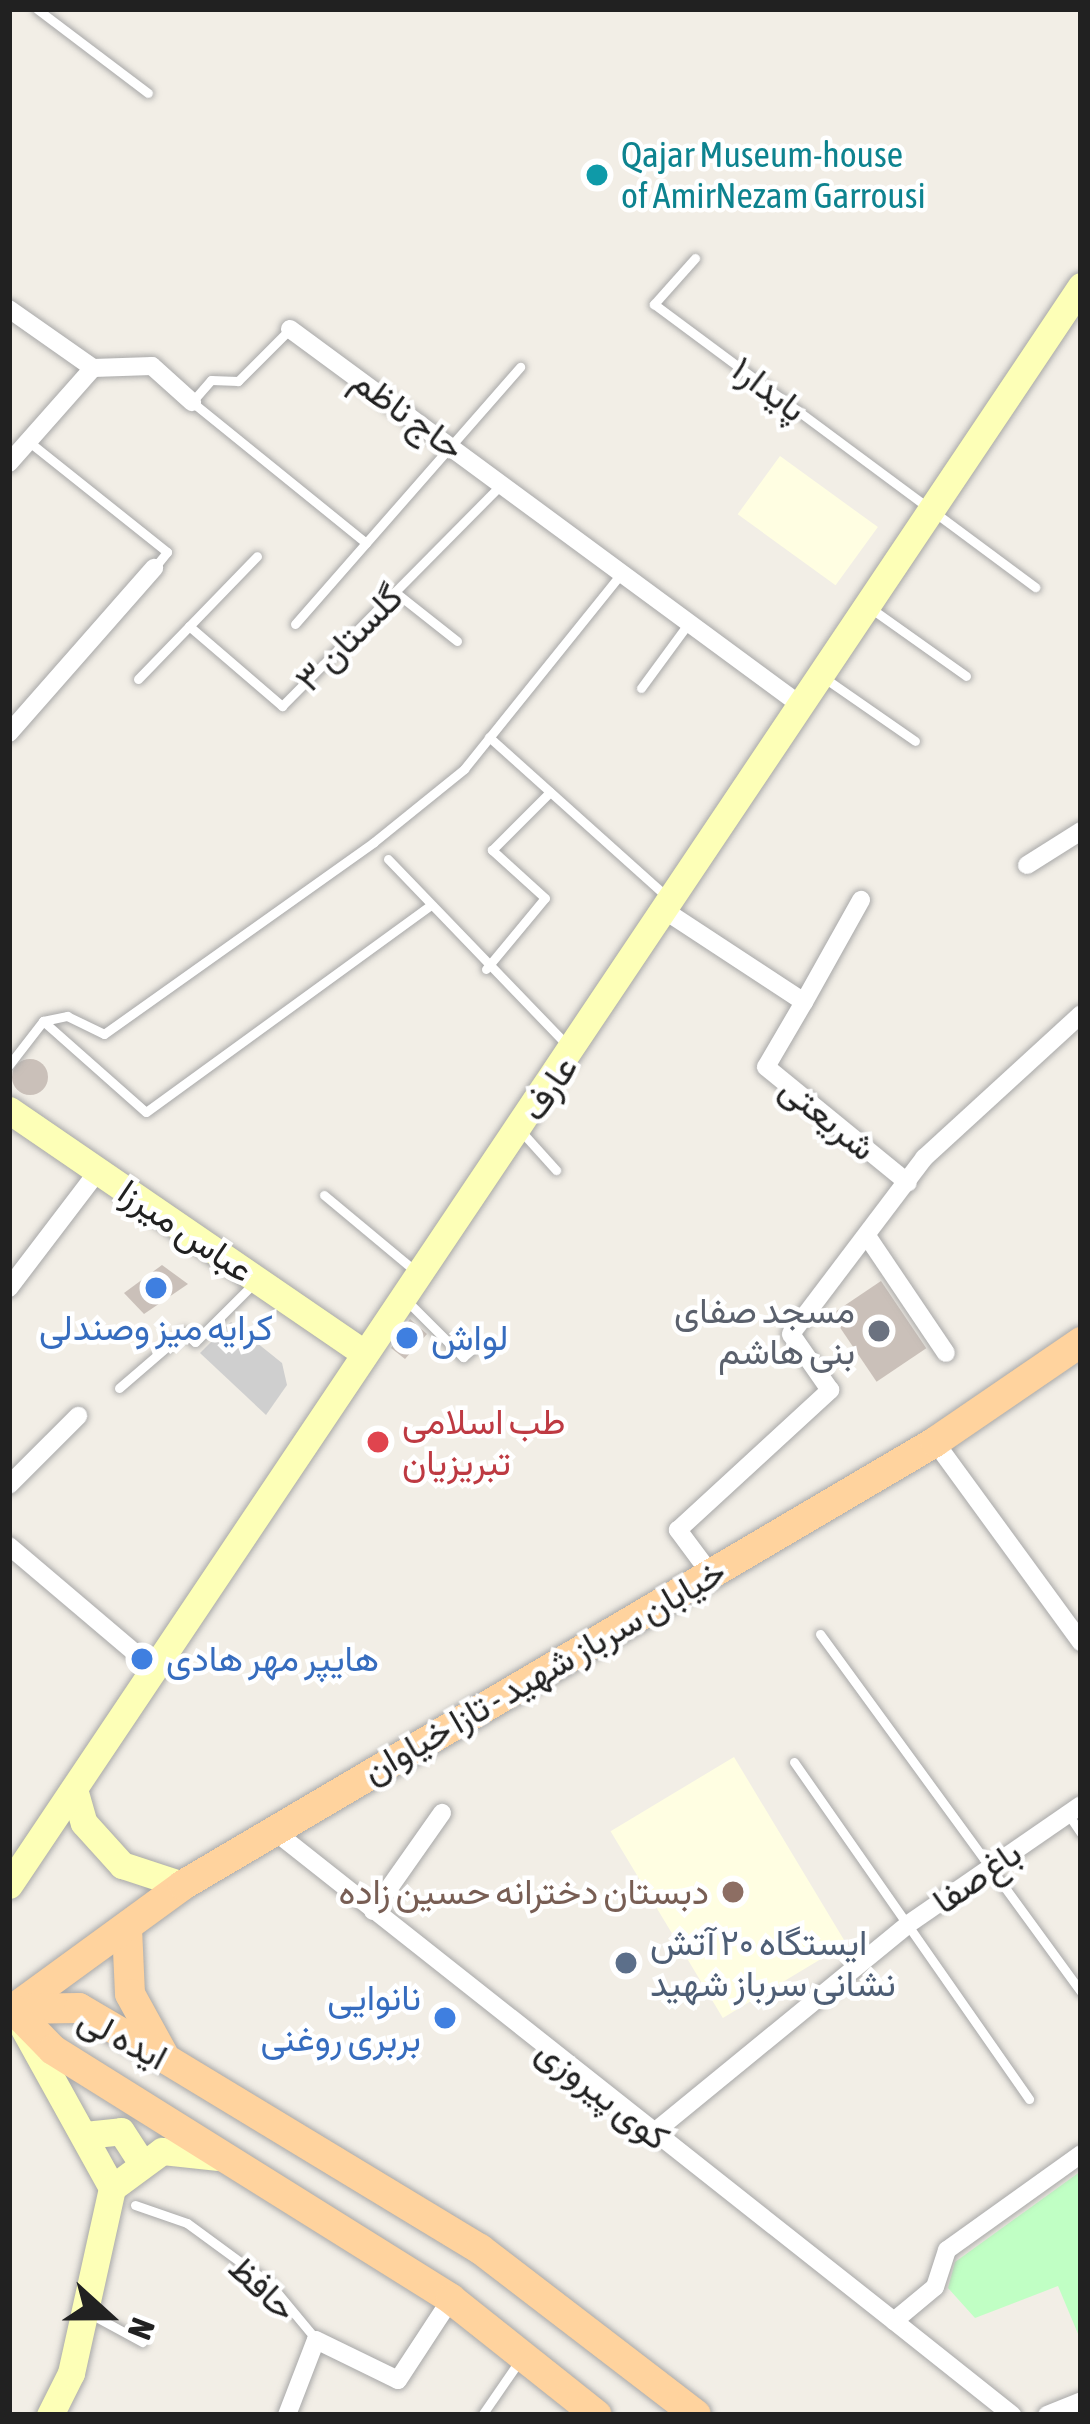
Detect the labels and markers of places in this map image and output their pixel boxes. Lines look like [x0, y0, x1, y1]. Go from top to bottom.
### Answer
place label: Qajar Museum-house of AmirNezam Garrousi [621, 132, 926, 217]
marker: Qajar Museum-house of AmirNezam Garrousi [584, 162, 610, 188]
marker: کرایه میز وصندلی [143, 1275, 169, 1301]
place label: مسجد صفای بنی هاشم [674, 1288, 855, 1373]
place label: کرایه میز وصندلی [39, 1306, 273, 1350]
place label: لواش [431, 1316, 508, 1360]
marker: مسجد صفای بنی هاشم [866, 1318, 892, 1344]
marker: لواش [394, 1325, 420, 1351]
place label: طب اسلامی تبریزیان [402, 1399, 566, 1484]
marker: طب اسلامی تبریزیان [365, 1429, 391, 1455]
place label: هایپر مهر هادی [166, 1637, 379, 1681]
marker: هایپر مهر هادی [129, 1646, 155, 1672]
place label: دبستان دخترانه حسین زاده [338, 1870, 709, 1914]
marker: دبستان دخترانه حسین زاده [720, 1879, 746, 1905]
place label: ایستگاه ۲۰ آتش نشانی سرباز شهید [650, 1920, 896, 2005]
marker: ایستگاه ۲۰ آتش نشانی سرباز شهید [613, 1950, 639, 1976]
place label: نانوایی بربری روغنی [260, 1975, 421, 2060]
marker: نانوایی بربری روغنی [432, 2005, 458, 2031]

